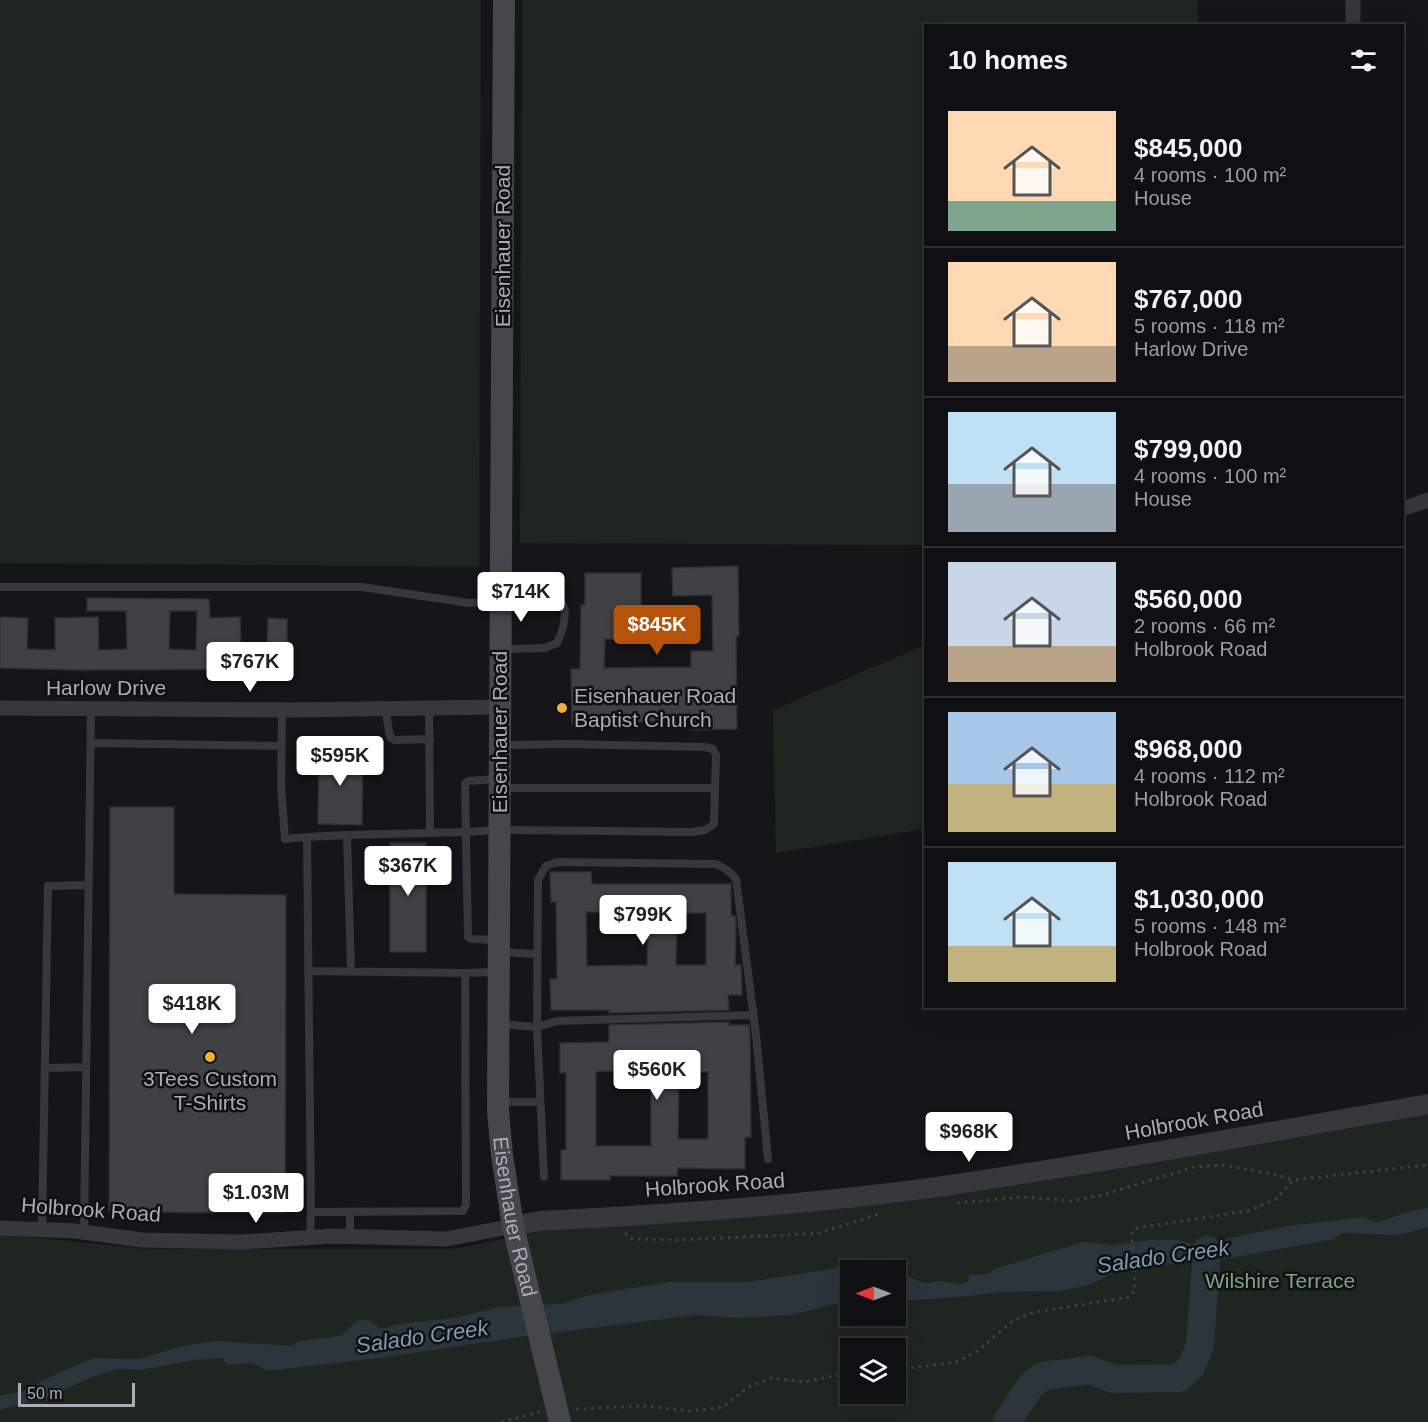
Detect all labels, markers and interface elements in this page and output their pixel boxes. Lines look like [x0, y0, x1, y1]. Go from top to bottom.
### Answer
icon: filters [1347, 44, 1380, 77]
text: 10 homes [948, 45, 1068, 75]
text: $845,000 [1134, 133, 1242, 163]
icon: home [996, 135, 1068, 207]
text: 4 rooms · 100 m² [1134, 164, 1286, 186]
street label: Eisenhauer Road [491, 165, 514, 327]
text: House [1134, 187, 1192, 209]
text: $767,000 [1134, 284, 1242, 314]
icon: home [996, 286, 1068, 358]
text: 5 rooms · 118 m² [1134, 315, 1285, 337]
text: Harlow Drive [1134, 338, 1248, 360]
text: $799,000 [1134, 434, 1242, 464]
icon: home [996, 436, 1068, 508]
text: 4 rooms · 100 m² [1134, 465, 1286, 487]
text: House [1134, 488, 1192, 510]
pin: $714K [479, 572, 563, 623]
text: $714K [492, 580, 550, 602]
text: $560,000 [1134, 584, 1242, 614]
icon: home [996, 586, 1068, 658]
pin: $845K [615, 605, 699, 656]
text: $845K [628, 613, 686, 635]
text: 2 rooms · 66 m² [1134, 615, 1275, 637]
text: Holbrook Road [1134, 638, 1267, 660]
pin: $767K [208, 642, 292, 693]
text: $767K [221, 650, 279, 672]
street label: Eisenhauer Road [488, 651, 511, 813]
street label: Harlow Drive [46, 676, 166, 699]
place label: Eisenhauer Road Baptist Church [574, 684, 736, 731]
marker: Eisenhauer Road Baptist Church [555, 701, 569, 715]
text: $968,000 [1134, 734, 1242, 764]
pin: $595K [298, 736, 382, 787]
icon: home [996, 736, 1068, 808]
text: $595K [311, 744, 369, 766]
text: 4 rooms · 112 m² [1134, 765, 1285, 787]
text: Holbrook Road [1134, 788, 1267, 810]
pin: $367K [366, 846, 450, 897]
text: $367K [379, 854, 437, 876]
text: $1,030,000 [1134, 884, 1264, 914]
icon: home [996, 886, 1068, 958]
pin: $799K [601, 895, 685, 946]
text: $799K [614, 903, 672, 925]
text: 5 rooms · 148 m² [1134, 915, 1286, 937]
text: Holbrook Road [1134, 938, 1267, 960]
pin: $418K [150, 984, 234, 1035]
text: $418K [163, 992, 221, 1014]
marker: 3Tees Custom T-Shirts [203, 1050, 217, 1064]
pin: $560K [615, 1050, 699, 1101]
text: $560K [628, 1058, 686, 1080]
place label: 3Tees Custom T-Shirts [143, 1067, 277, 1114]
street label: Holbrook Road [1123, 1097, 1265, 1144]
pin: $968K [927, 1112, 1011, 1163]
text: $968K [940, 1120, 998, 1142]
street label: Eisenhauer Road [489, 1136, 541, 1299]
street label: Holbrook Road [644, 1168, 786, 1201]
pin: $1.03M [207, 1173, 305, 1224]
text: $1.03M [223, 1181, 289, 1203]
street label: Holbrook Road [20, 1193, 162, 1226]
water label: Salado Creek [1095, 1235, 1232, 1278]
north arrow [840, 1260, 906, 1326]
map controls [840, 1260, 906, 1404]
park label: Wilshire Terrace [1205, 1269, 1355, 1292]
water label: Salado Creek [354, 1315, 491, 1358]
button: layers [840, 1338, 906, 1404]
scale bar [18, 1380, 135, 1408]
text: 50 m [27, 1385, 63, 1402]

